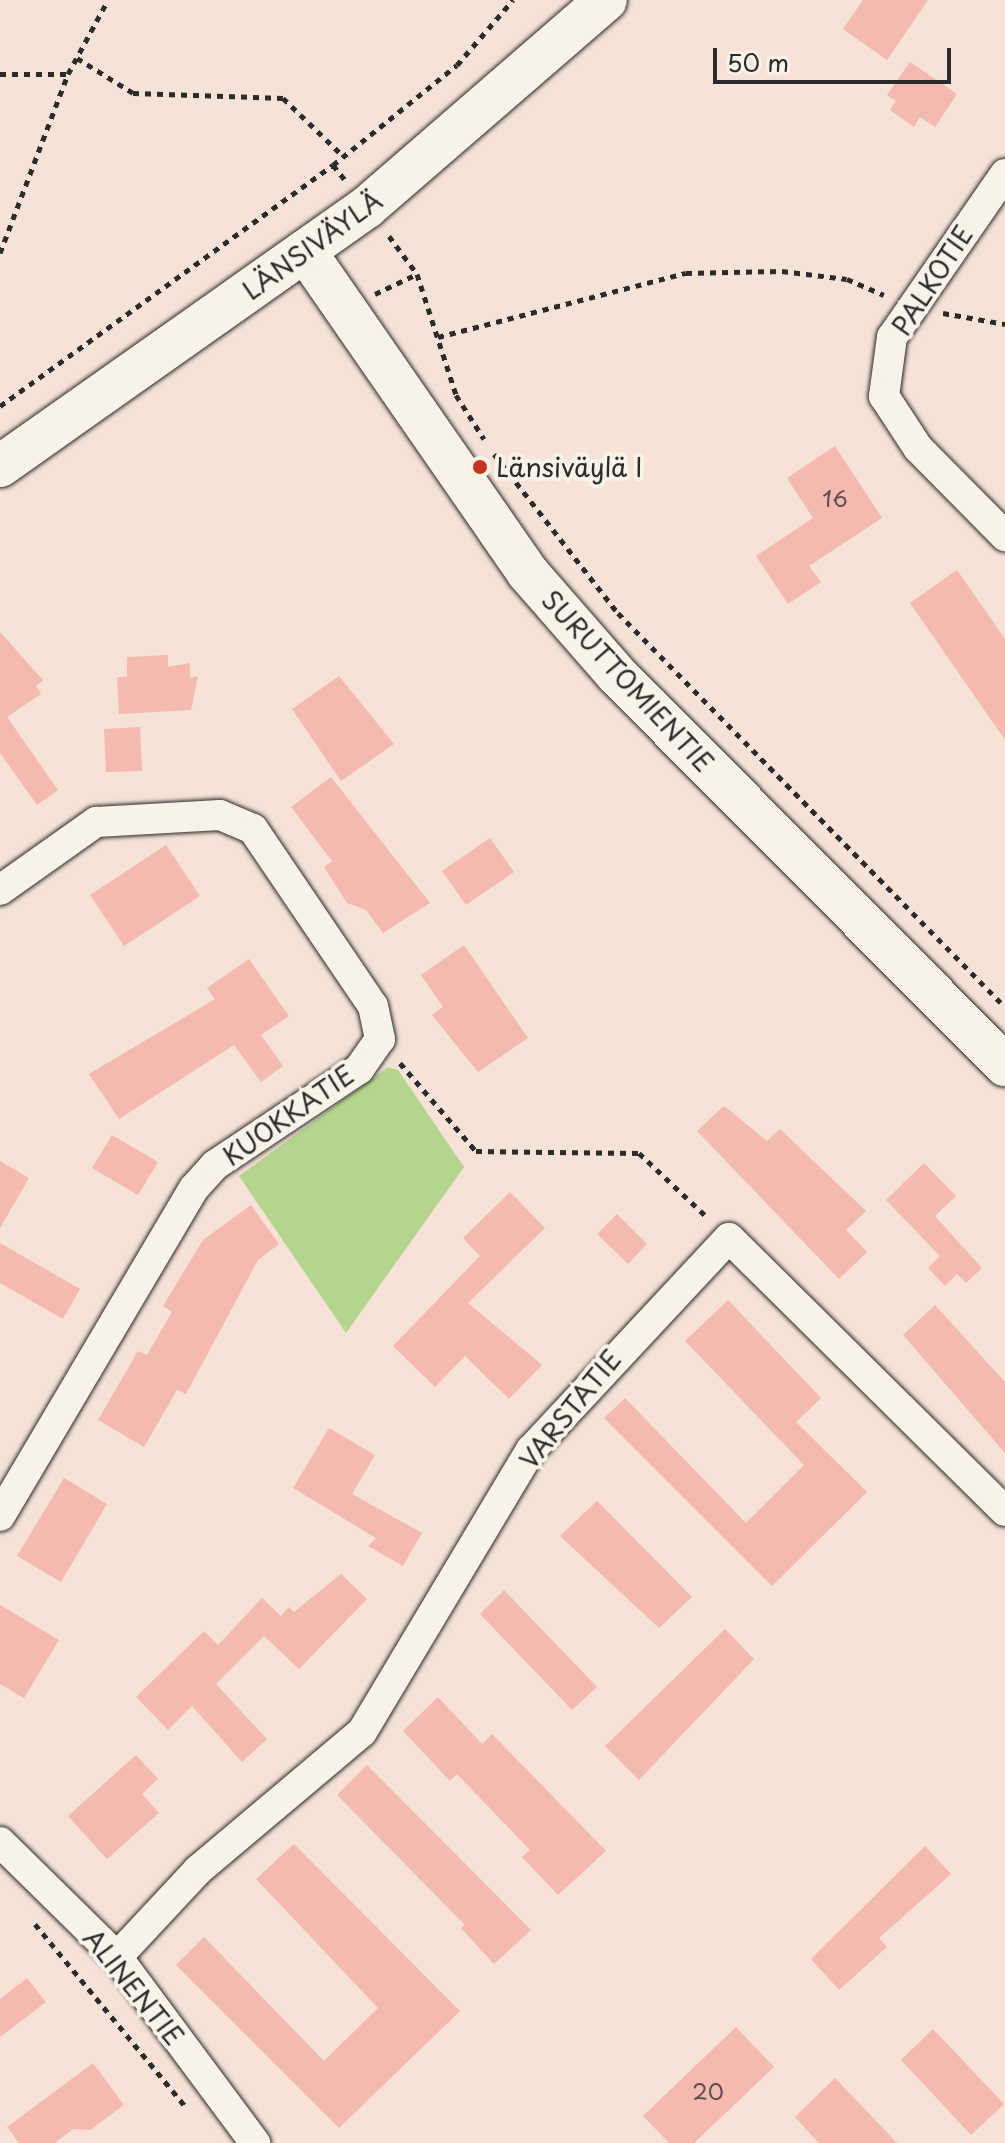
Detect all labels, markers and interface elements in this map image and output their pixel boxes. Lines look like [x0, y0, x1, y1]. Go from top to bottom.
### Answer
scale bar [717, 32, 955, 82]
text: 50 m [727, 44, 789, 80]
street label: LÄNSIVÄYLÄ [236, 184, 388, 306]
street label: PALKOTIE [885, 219, 979, 341]
place label: Länsiväylä I [496, 451, 645, 483]
marker: Länsiväylä I [471, 458, 489, 476]
house number: 16 [822, 485, 848, 511]
street label: SURUTTOMIENTIE [536, 584, 720, 778]
street label: KUOKKATIE [216, 1058, 360, 1172]
street label: VARSTATIE [513, 1343, 627, 1475]
street label: ALINENTIE [78, 1922, 190, 2052]
house number: 20 [692, 2078, 724, 2104]

